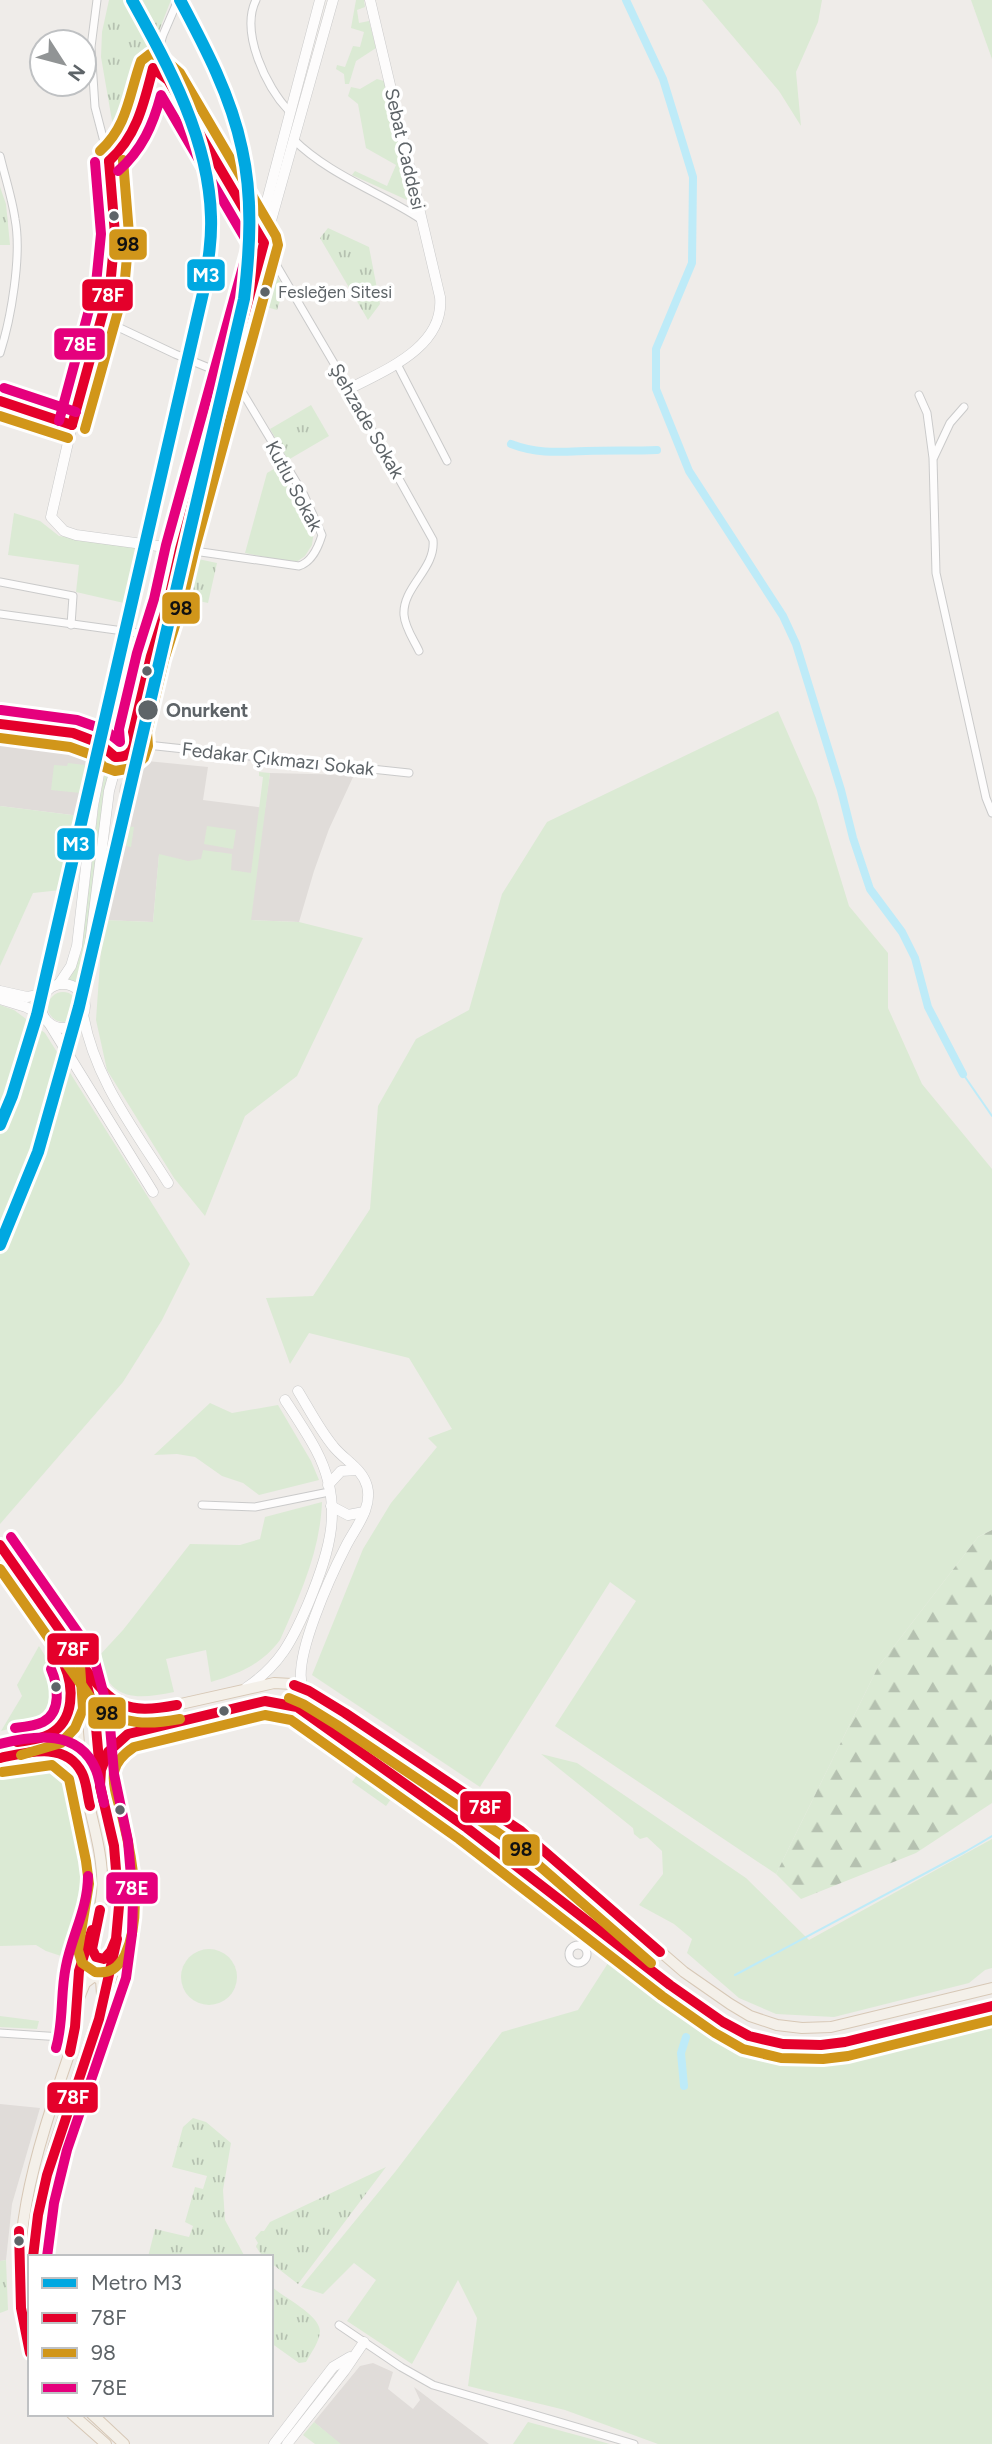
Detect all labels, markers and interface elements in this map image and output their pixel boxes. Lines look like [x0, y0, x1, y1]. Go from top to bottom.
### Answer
north arrow [28, 28, 98, 98]
text: N [63, 60, 90, 85]
street label: Sebat Caddesi [380, 86, 430, 212]
unlabelled marker [107, 209, 121, 223]
line badge: 98 [108, 228, 148, 261]
text: 98 [117, 233, 139, 256]
line badge: M3 [186, 258, 226, 292]
text: M3 [193, 264, 219, 287]
line badge: 78F [81, 278, 134, 312]
place label: Fesleğen Sitesi [278, 282, 392, 302]
text: 78F [92, 284, 124, 307]
marker: Fesleğen Sitesi [258, 285, 272, 299]
line badge: 78E [53, 327, 106, 361]
text: 78E [63, 333, 97, 356]
street label: Şehzade Sokak [325, 360, 409, 483]
street label: Kutlu Sokak [261, 437, 328, 536]
line badge: 98 [161, 591, 201, 625]
text: 98 [170, 597, 192, 620]
unlabelled marker [140, 664, 154, 678]
marker: Onurkent [136, 698, 160, 722]
place label: Onurkent [166, 699, 249, 722]
street label: Fedakar Çıkmazı Sokak [181, 737, 376, 781]
line badge: M3 [56, 827, 96, 861]
text: M3 [63, 833, 89, 856]
line badge: 78F [46, 1632, 100, 1666]
text: 78F [57, 1638, 89, 1661]
unlabelled marker [49, 1680, 63, 1694]
line badge: 98 [87, 1696, 127, 1730]
text: 98 [96, 1702, 118, 1725]
unlabelled marker [217, 1704, 231, 1718]
line badge: 78F [459, 1790, 512, 1824]
text: 78F [469, 1796, 501, 1819]
unlabelled marker [113, 1803, 127, 1817]
line badge: 98 [501, 1833, 541, 1867]
text: 98 [510, 1838, 532, 1861]
line badge: 78E [105, 1871, 159, 1905]
text: 78E [115, 1877, 149, 1900]
line badge: 78F [46, 2081, 99, 2114]
text: 78F [57, 2086, 89, 2109]
unlabelled marker [12, 2234, 26, 2248]
legend [28, 2255, 273, 2416]
text: Metro M3 [91, 2270, 182, 2295]
text: 78F [91, 2305, 127, 2330]
text: 98 [91, 2340, 116, 2365]
text: 78E [91, 2375, 128, 2400]

